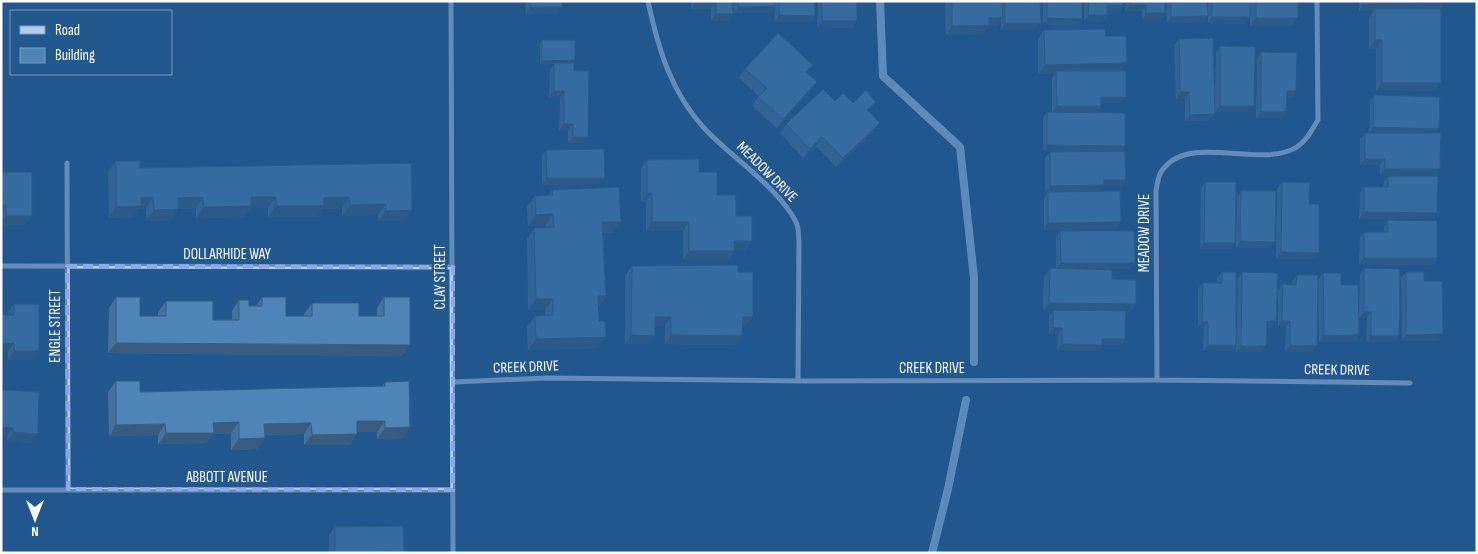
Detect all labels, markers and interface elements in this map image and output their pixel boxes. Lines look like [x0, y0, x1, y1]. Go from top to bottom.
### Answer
legend [10, 10, 172, 75]
text: Road [55, 21, 80, 40]
text: Building [55, 46, 95, 65]
street label: MEADOW DRIVE [733, 138, 801, 206]
street label: MEADOW DRIVE [1135, 194, 1154, 272]
street label: CLAY STREET [431, 244, 450, 310]
street label: DOLLARHIDE WAY [183, 245, 271, 264]
street label: ENGLE STREET [46, 289, 65, 363]
street label: CREEK DRIVE [493, 356, 559, 378]
street label: CREEK DRIVE [899, 359, 965, 378]
street label: CREEK DRIVE [1304, 360, 1370, 380]
street label: ABBOTT AVENUE [185, 468, 268, 487]
north arrow [10, 494, 60, 544]
text: N [31, 523, 39, 540]

